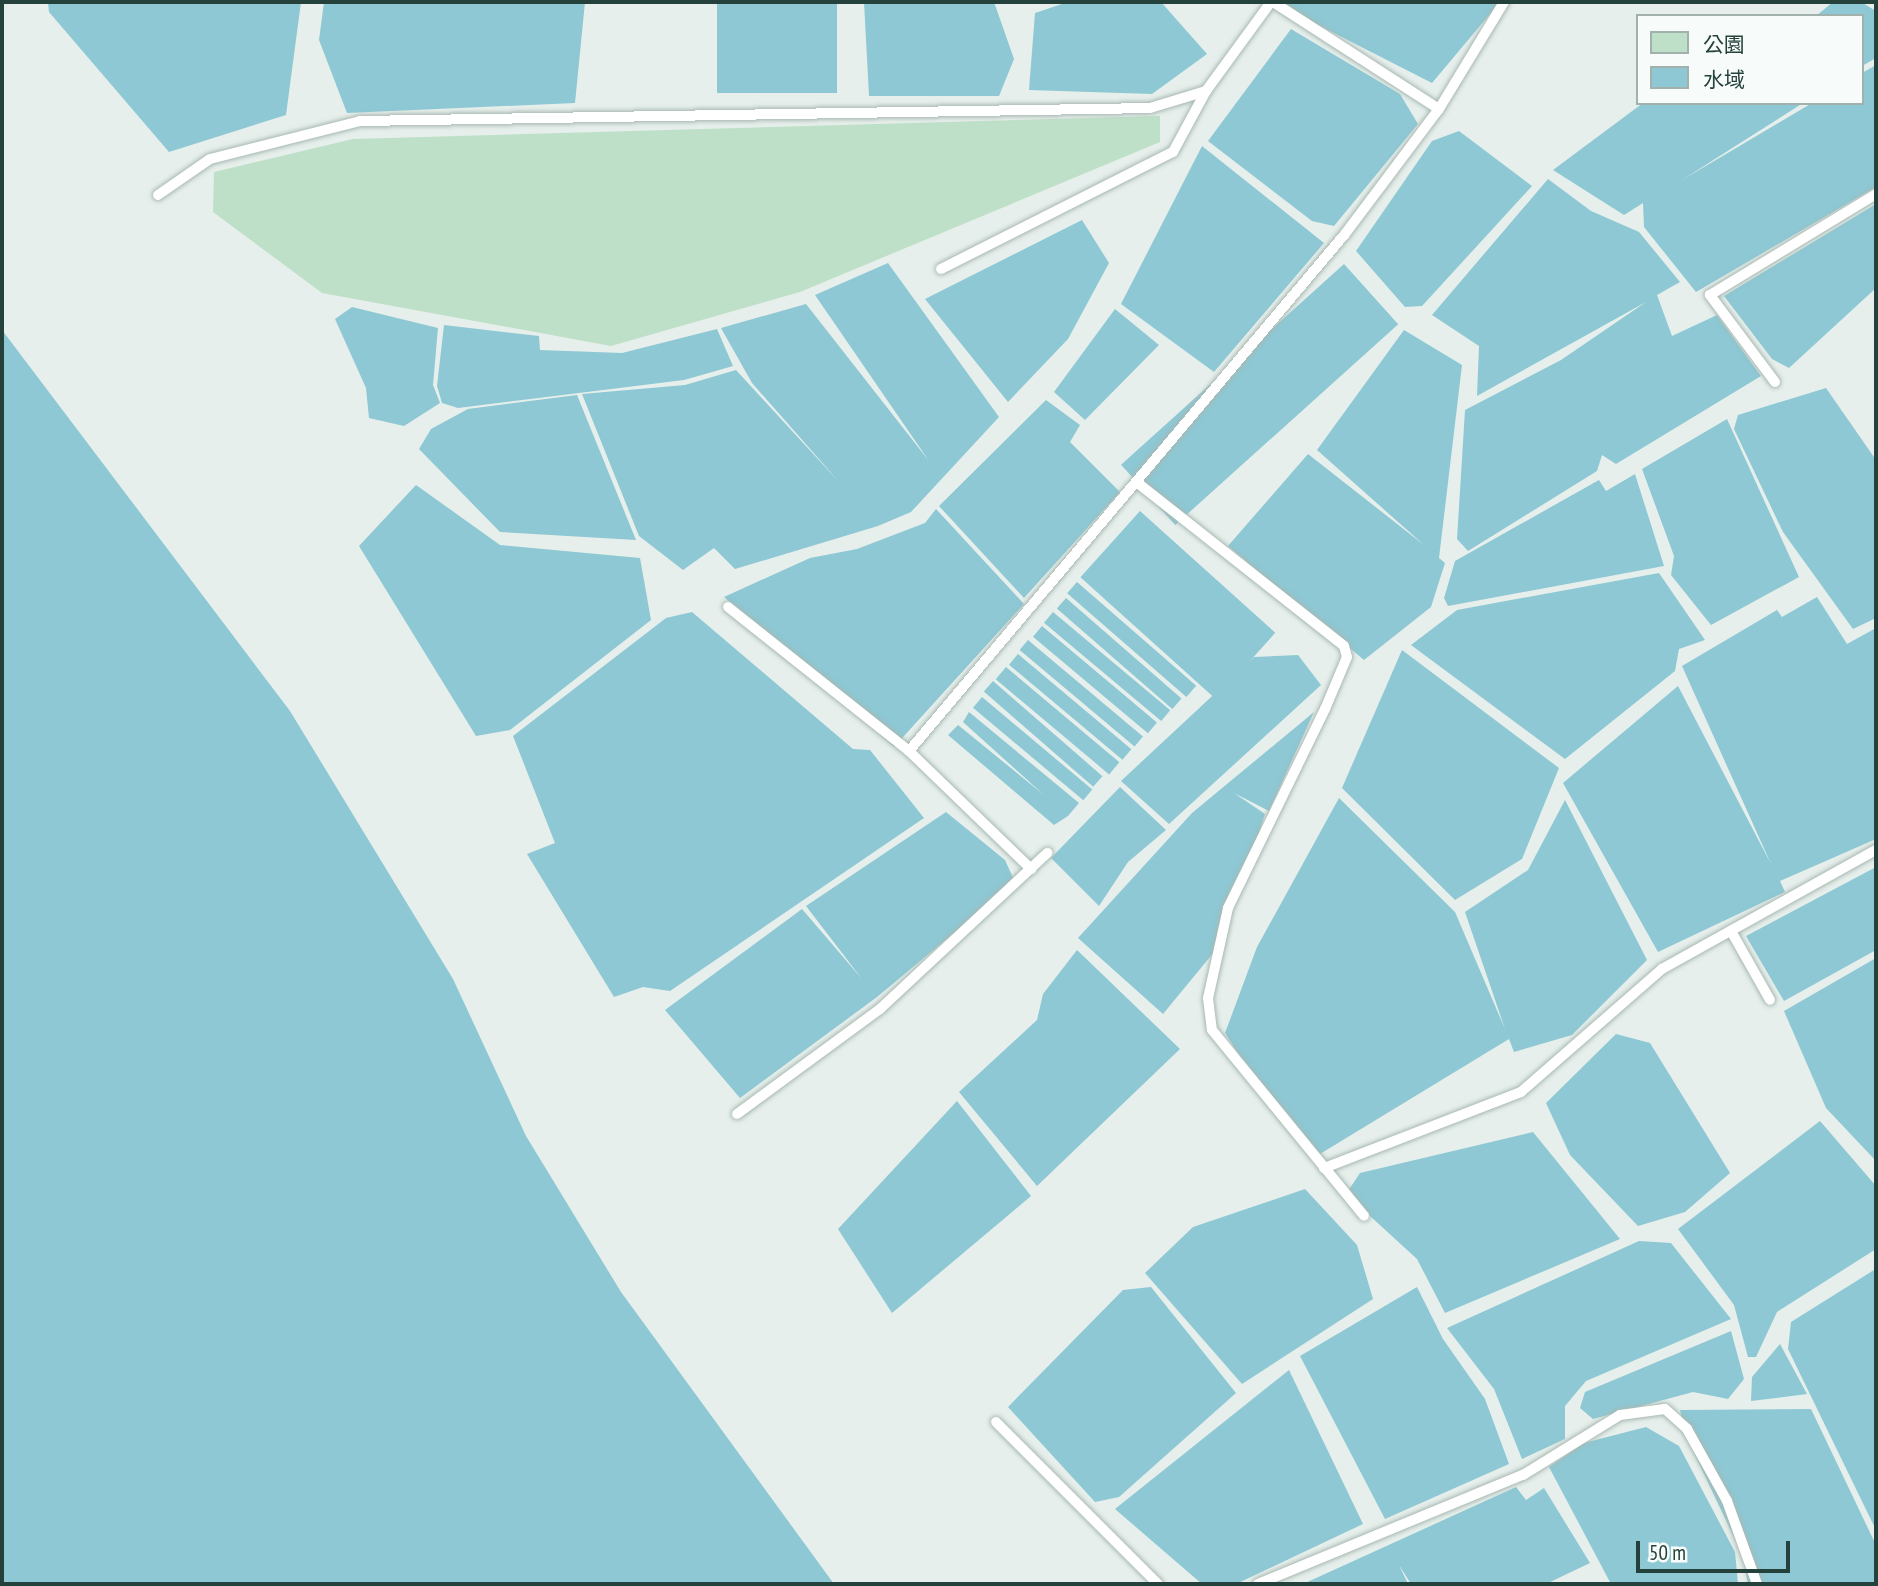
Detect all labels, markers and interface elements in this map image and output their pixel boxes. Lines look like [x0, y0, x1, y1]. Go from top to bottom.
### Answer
legend [1636, 14, 1864, 105]
text: 公園 [1703, 31, 1745, 58]
text: 水域 [1703, 66, 1745, 93]
scale bar [1640, 1526, 1794, 1570]
text: 50 m [1649, 1539, 1686, 1566]

